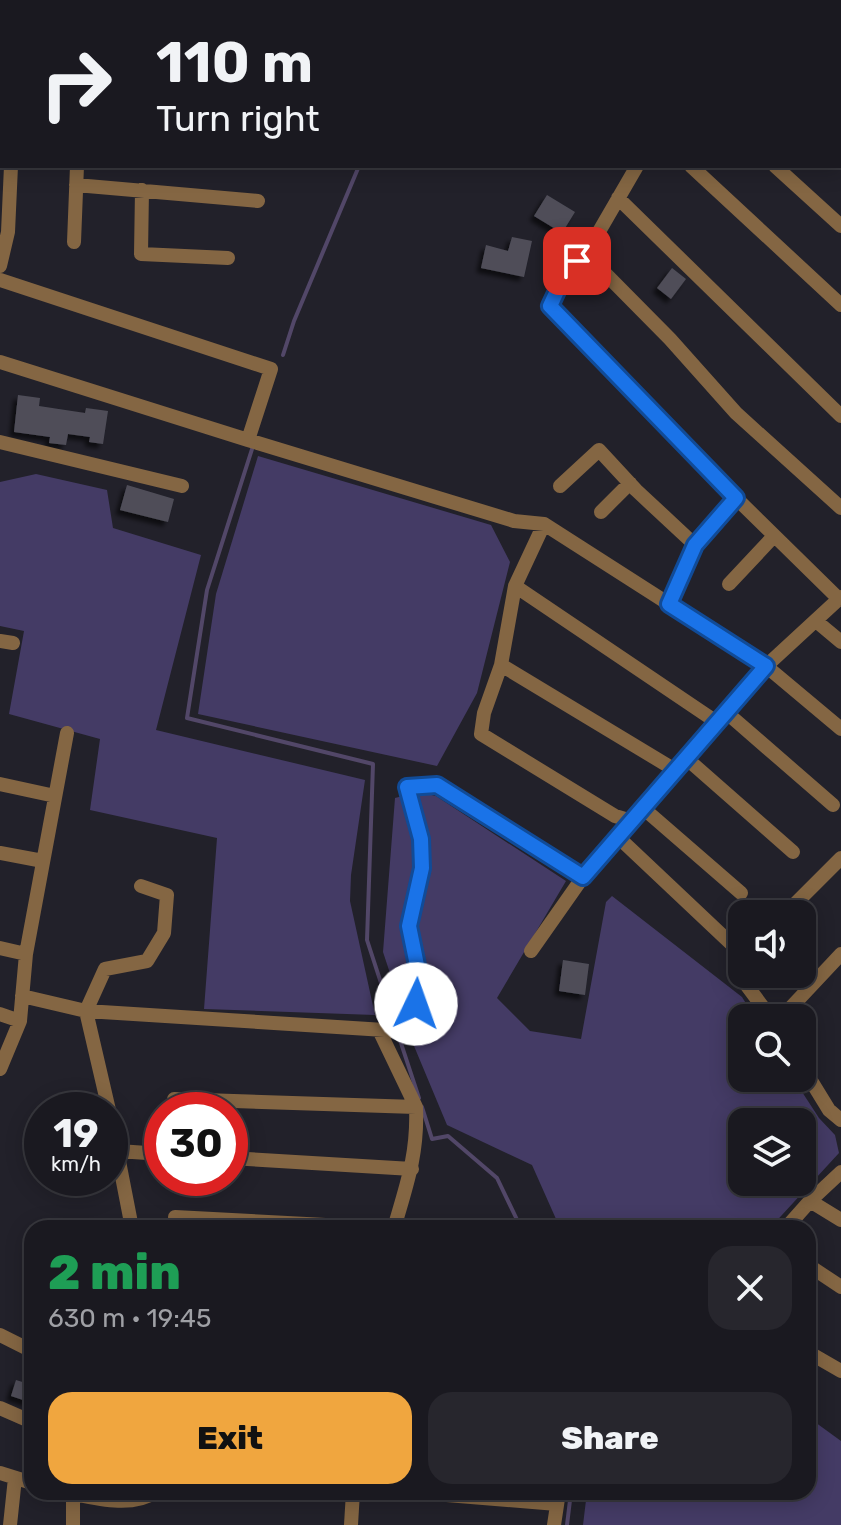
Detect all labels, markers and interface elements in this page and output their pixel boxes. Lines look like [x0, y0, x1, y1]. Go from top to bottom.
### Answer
text: 110 m [156, 30, 313, 96]
icon: right [24, 32, 128, 136]
text: Turn right [156, 97, 320, 140]
pin [543, 227, 611, 295]
icon: arrive [555, 239, 599, 283]
map controls [728, 900, 816, 1196]
button: sound [728, 900, 816, 988]
position arrow [374, 962, 458, 1046]
button: search [728, 1004, 816, 1092]
speed limit sign: 30 [144, 1092, 248, 1196]
button: layers [728, 1108, 816, 1196]
text: 19 [53, 1110, 99, 1157]
text: km/h [51, 1152, 101, 1176]
text: 2 min [48, 1244, 181, 1301]
button: close [708, 1246, 792, 1330]
text: 630 m · 19:45 [48, 1303, 211, 1334]
button: Exit [48, 1392, 412, 1484]
button: Share [428, 1392, 792, 1484]

